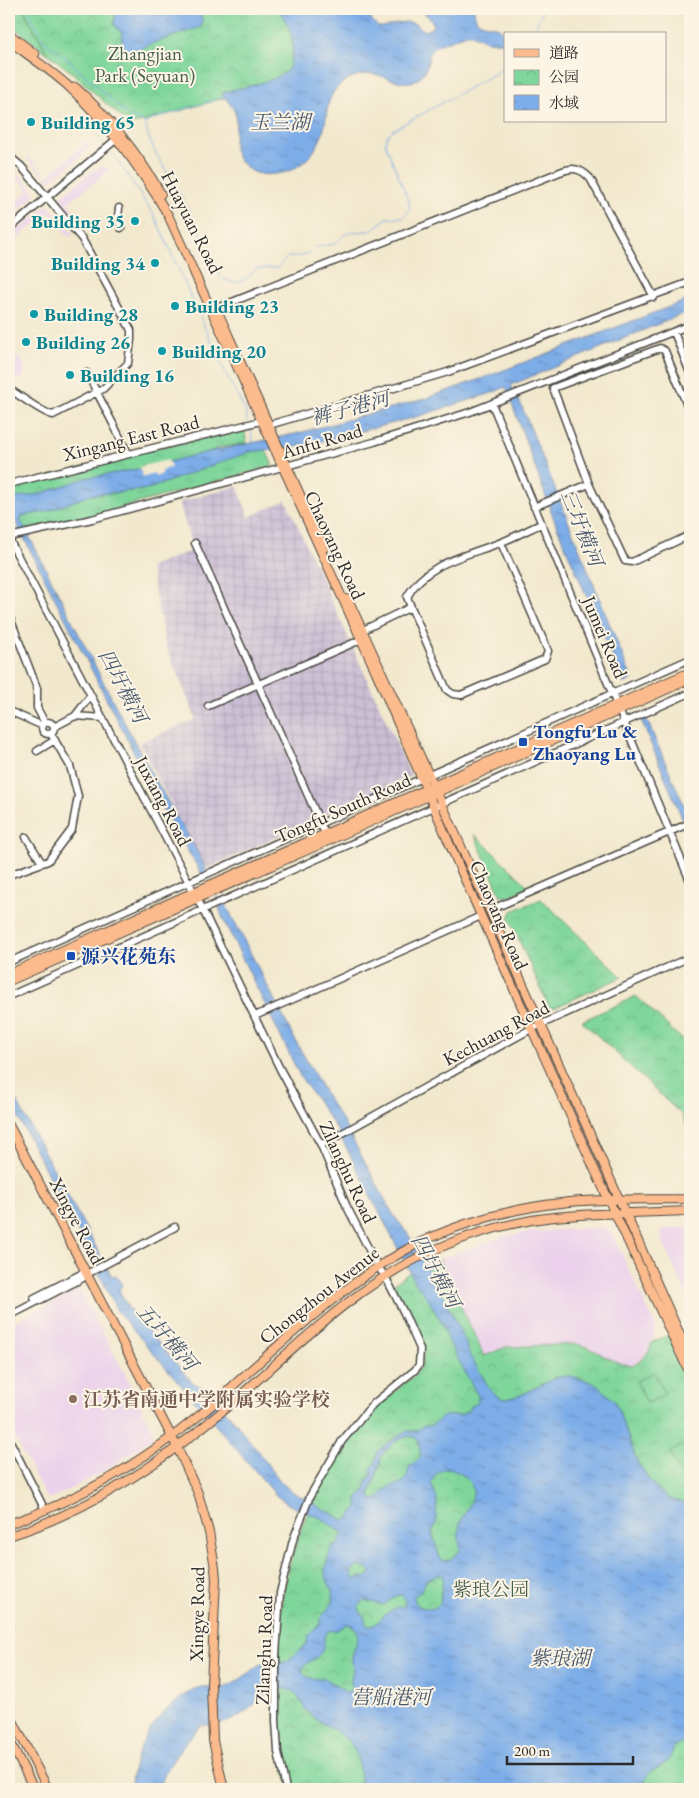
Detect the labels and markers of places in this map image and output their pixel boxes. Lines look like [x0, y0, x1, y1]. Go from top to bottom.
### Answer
place label: Building 65 [41, 110, 135, 135]
marker: Building 65 [25, 116, 37, 128]
place label: Building 35 [31, 209, 125, 234]
marker: Building 35 [129, 215, 141, 227]
place label: Building 34 [51, 251, 146, 276]
marker: Building 34 [149, 257, 161, 269]
place label: Building 23 [185, 294, 279, 319]
marker: Building 23 [169, 300, 181, 312]
place label: Building 28 [44, 302, 138, 327]
marker: Building 28 [28, 308, 40, 320]
place label: Building 26 [36, 330, 130, 355]
marker: Building 26 [20, 336, 32, 348]
place label: Building 20 [172, 339, 266, 364]
marker: Building 20 [156, 345, 168, 357]
place label: Building 16 [80, 363, 174, 388]
marker: Building 16 [64, 369, 76, 381]
place label: Tongfu Lu & Zhaoyang Lu [533, 719, 638, 766]
marker: Tongfu Lu & Zhaoyang Lu [517, 736, 529, 748]
place label: 源兴花苑东 [81, 944, 176, 969]
marker: 源兴花苑东 [65, 950, 77, 962]
place label: 江苏省南通中学附属实验学校 [83, 1387, 330, 1412]
marker: 江苏省南通中学附属实验学校 [67, 1393, 79, 1405]

